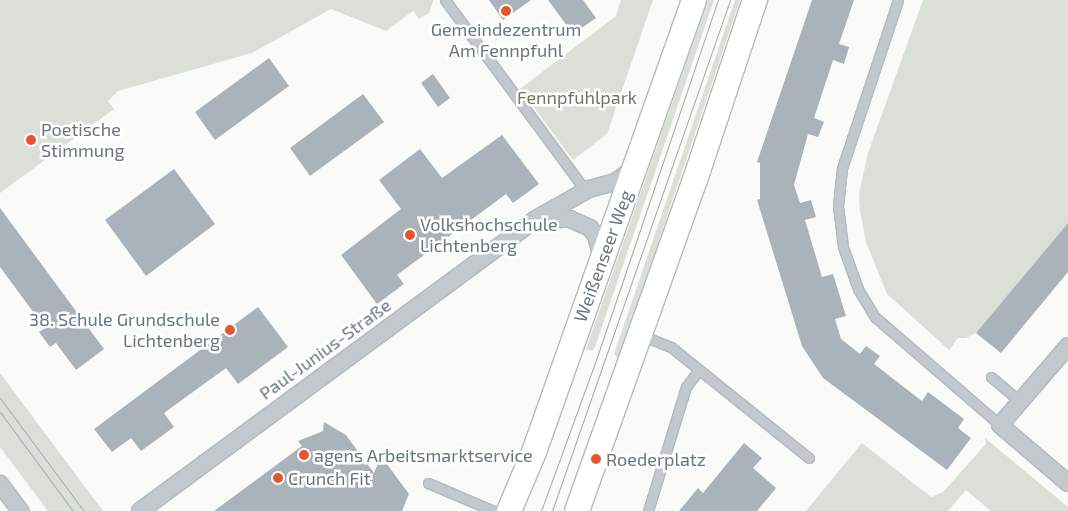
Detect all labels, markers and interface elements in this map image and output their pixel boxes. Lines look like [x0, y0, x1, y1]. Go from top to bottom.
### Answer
marker: Gemeindezentrum Am Fennpfuhl [500, 5, 512, 17]
place label: Gemeindezentrum Am Fennpfuhl [431, 19, 581, 62]
park label: Fennpfuhlpark [517, 86, 637, 108]
place label: Poetische Stimmung [41, 119, 125, 162]
marker: Poetische Stimmung [25, 134, 37, 146]
street label: Weißenseer Weg [569, 187, 637, 325]
place label: Volkshochschule Lichtenberg [420, 214, 558, 256]
marker: Volkshochschule Lichtenberg [404, 229, 416, 241]
street label: Paul-Junius-Straße [255, 294, 395, 404]
place label: 38. Schule Grundschule Lichtenberg [29, 309, 220, 352]
marker: 38. Schule Grundschule Lichtenberg [224, 324, 236, 336]
place label: agens Arbeitsmarktservice [314, 444, 533, 466]
place label: Roederplatz [606, 448, 706, 470]
marker: agens Arbeitsmarktservice [298, 449, 310, 461]
marker: Roederplatz [590, 453, 602, 465]
place label: Crunch Fit [288, 467, 370, 489]
marker: Crunch Fit [272, 472, 284, 484]

